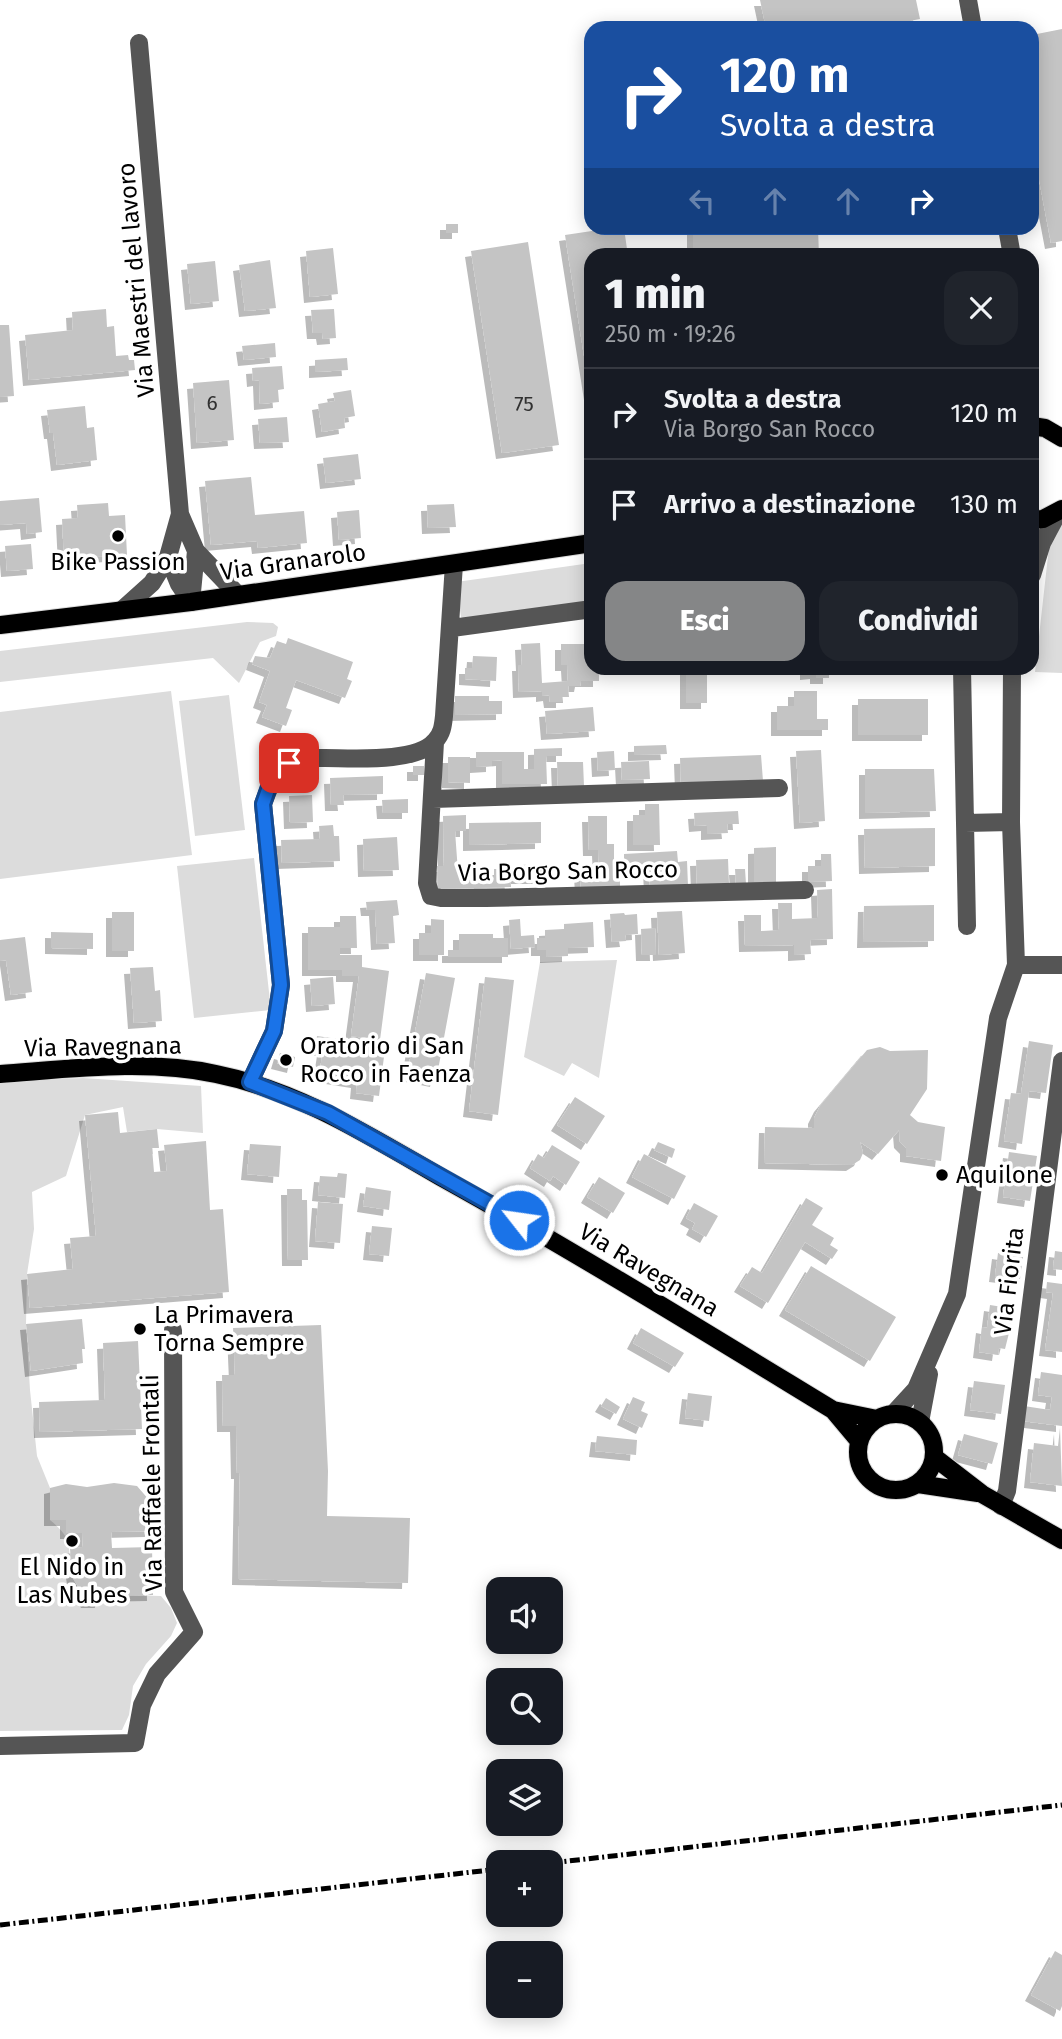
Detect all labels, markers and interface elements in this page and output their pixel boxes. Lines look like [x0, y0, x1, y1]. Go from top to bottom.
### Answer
text: 120 m [720, 46, 850, 105]
icon: right [605, 49, 696, 140]
text: Svolta a destra [720, 106, 936, 144]
street label: Via Maestri del lavoro [112, 162, 160, 398]
icon: left [683, 182, 721, 220]
icon: ahead [756, 182, 794, 220]
icon: ahead [829, 182, 867, 220]
icon: right [902, 182, 940, 220]
text: 1 min [605, 269, 706, 319]
button: close [944, 271, 1018, 345]
text: 250 m · 19:26 [605, 320, 735, 348]
text: Svolta a destra [664, 384, 842, 415]
house number: 6 [206, 390, 218, 416]
house number: 75 [514, 391, 534, 417]
icon: right [605, 395, 643, 433]
text: 120 m [950, 398, 1018, 429]
text: Via Borgo San Rocco [664, 415, 875, 443]
icon: arrive [605, 486, 643, 524]
text: Arrivo a destinazione [664, 489, 915, 520]
text: 130 m [950, 489, 1018, 520]
marker: Bike Passion [110, 528, 126, 544]
street label: Via Granarolo [218, 538, 368, 586]
place label: Bike Passion [50, 548, 186, 576]
button: Esci [605, 581, 805, 661]
button: Condividi [819, 581, 1018, 661]
pin [259, 733, 319, 793]
icon: arrive [270, 744, 308, 782]
street label: Via Borgo San Rocco [458, 855, 678, 887]
street label: Via Ravegnana [24, 1032, 182, 1062]
place label: Oratorio di San Rocco in Faenza [300, 1032, 471, 1088]
marker: Oratorio di San Rocco in Faenza [278, 1052, 294, 1068]
place label: Aquilone [956, 1161, 1053, 1189]
marker: Aquilone [934, 1167, 950, 1183]
position arrow [482, 1183, 556, 1257]
street label: Via Ravegnana [574, 1217, 724, 1323]
street label: Via Fiorita [988, 1225, 1030, 1337]
place label: La Primavera Torna Sempre [154, 1301, 304, 1357]
marker: La Primavera Torna Sempre [132, 1321, 148, 1337]
street label: Via Raffaele Frontali [136, 1374, 168, 1592]
marker: El Nido in Las Nubes [64, 1533, 80, 1549]
place label: El Nido in Las Nubes [17, 1553, 128, 1609]
map controls [486, 1577, 563, 2018]
button: sound [486, 1577, 563, 1654]
button: search [486, 1668, 563, 1745]
button: layers [486, 1759, 563, 1836]
button: + [486, 1850, 563, 1927]
button: − [486, 1941, 563, 2018]

